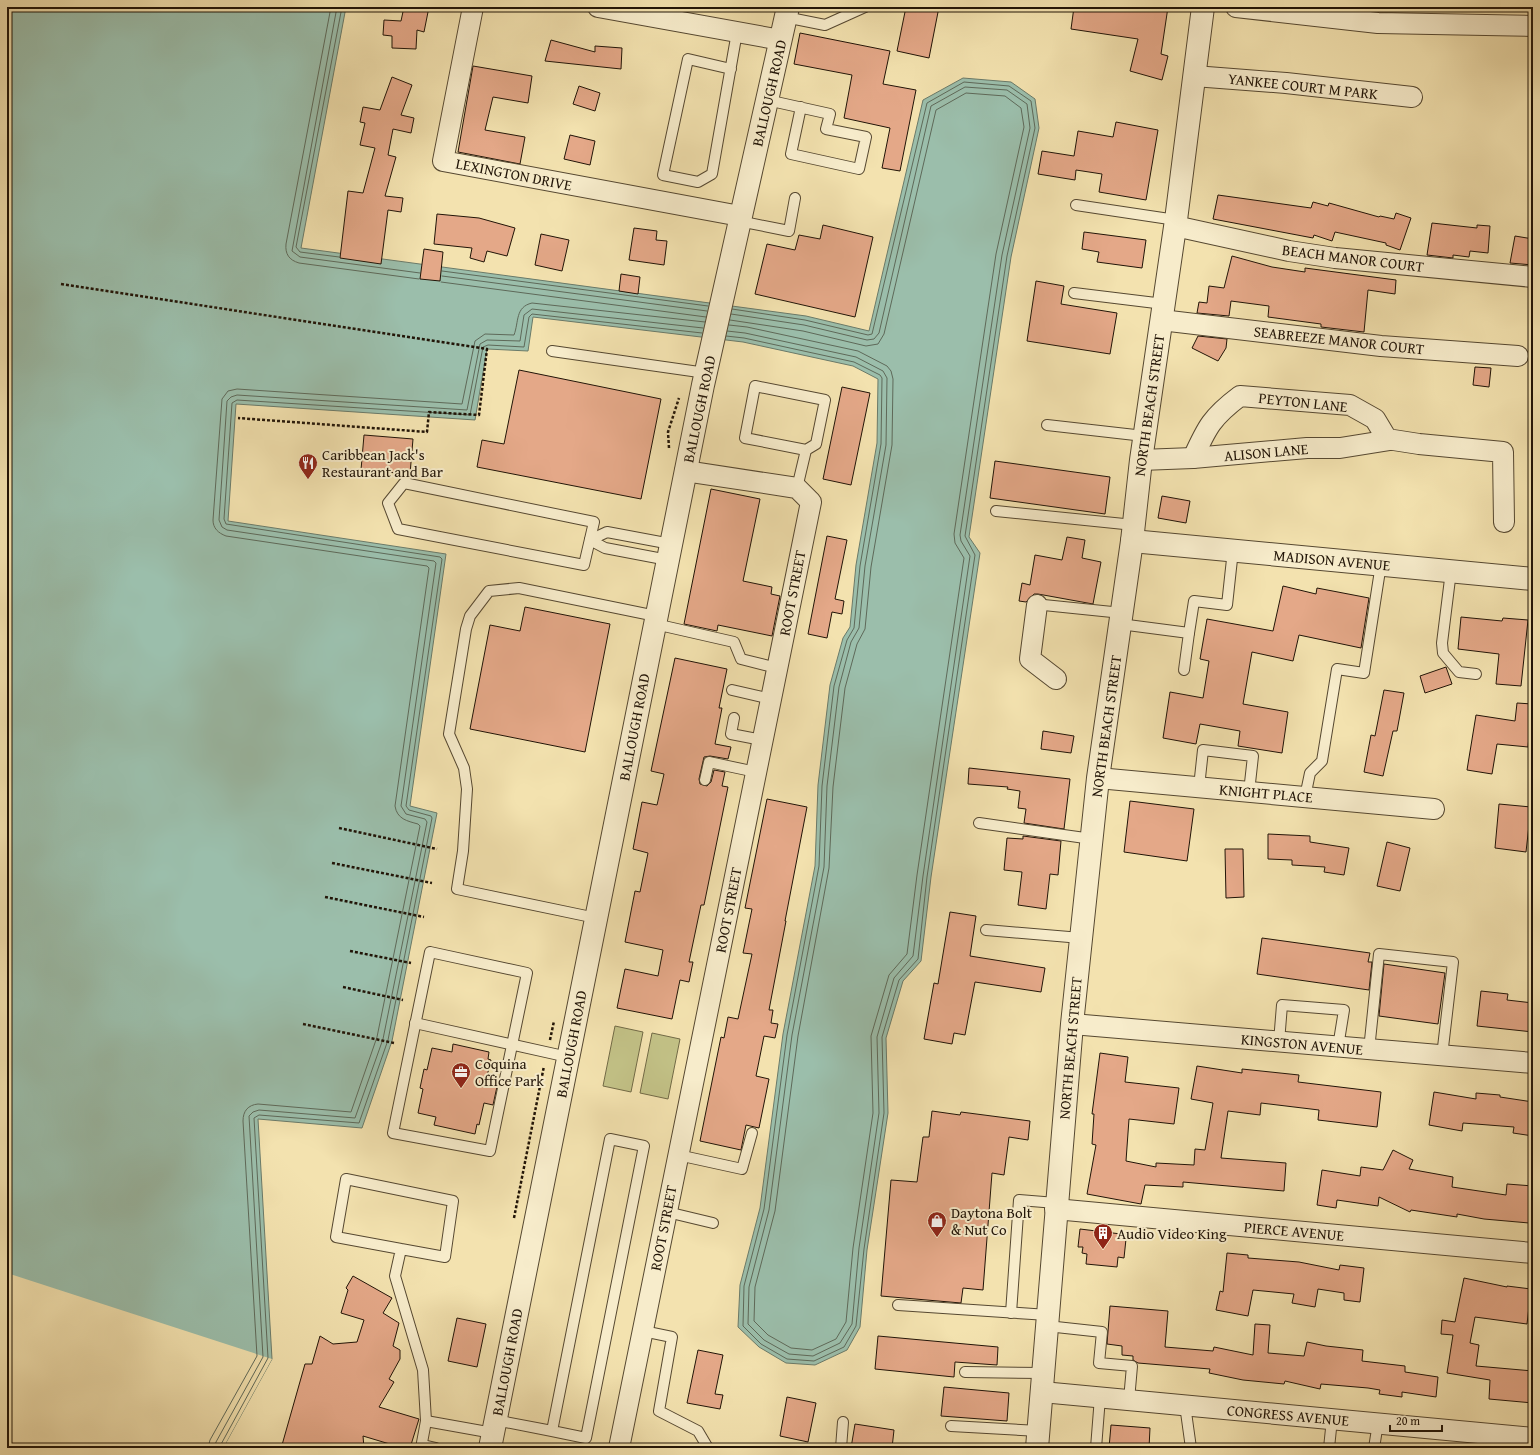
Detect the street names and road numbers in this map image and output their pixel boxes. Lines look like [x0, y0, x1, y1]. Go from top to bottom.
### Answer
street label: BALLOUGH ROAD [747, 38, 791, 148]
street label: YANKEE COURT M PARK [1227, 68, 1379, 104]
street label: LEXINGTON DRIVE [454, 152, 574, 196]
street label: BEACH MANOR COURT [1281, 239, 1426, 277]
street label: SEABREEZE MANOR COURT [1253, 321, 1426, 359]
street label: NORTH BEACH STREET [1129, 332, 1169, 477]
street label: BALLOUGH ROAD [677, 354, 721, 464]
street label: PEYTON LANE [1258, 387, 1349, 417]
street label: ALISON LANE [1223, 438, 1309, 466]
street label: MADISON AVENUE [1273, 544, 1392, 576]
street label: ROOT STREET [773, 548, 811, 637]
street label: NORTH BEACH STREET [1086, 653, 1126, 798]
street label: BALLOUGH ROAD [613, 672, 655, 782]
street label: KNIGHT PLACE [1218, 778, 1314, 808]
street label: ROOT STREET [709, 865, 747, 954]
street label: NORTH BEACH STREET [1053, 975, 1087, 1120]
street label: BALLOUGH ROAD [550, 989, 592, 1099]
street label: KINGSTON AVENUE [1240, 1028, 1364, 1060]
street label: ROOT STREET [644, 1183, 682, 1272]
street label: PIERCE AVENUE [1243, 1216, 1345, 1246]
street label: BALLOUGH ROAD [486, 1307, 528, 1417]
street label: CONGRESS AVENUE [1226, 1399, 1350, 1431]

